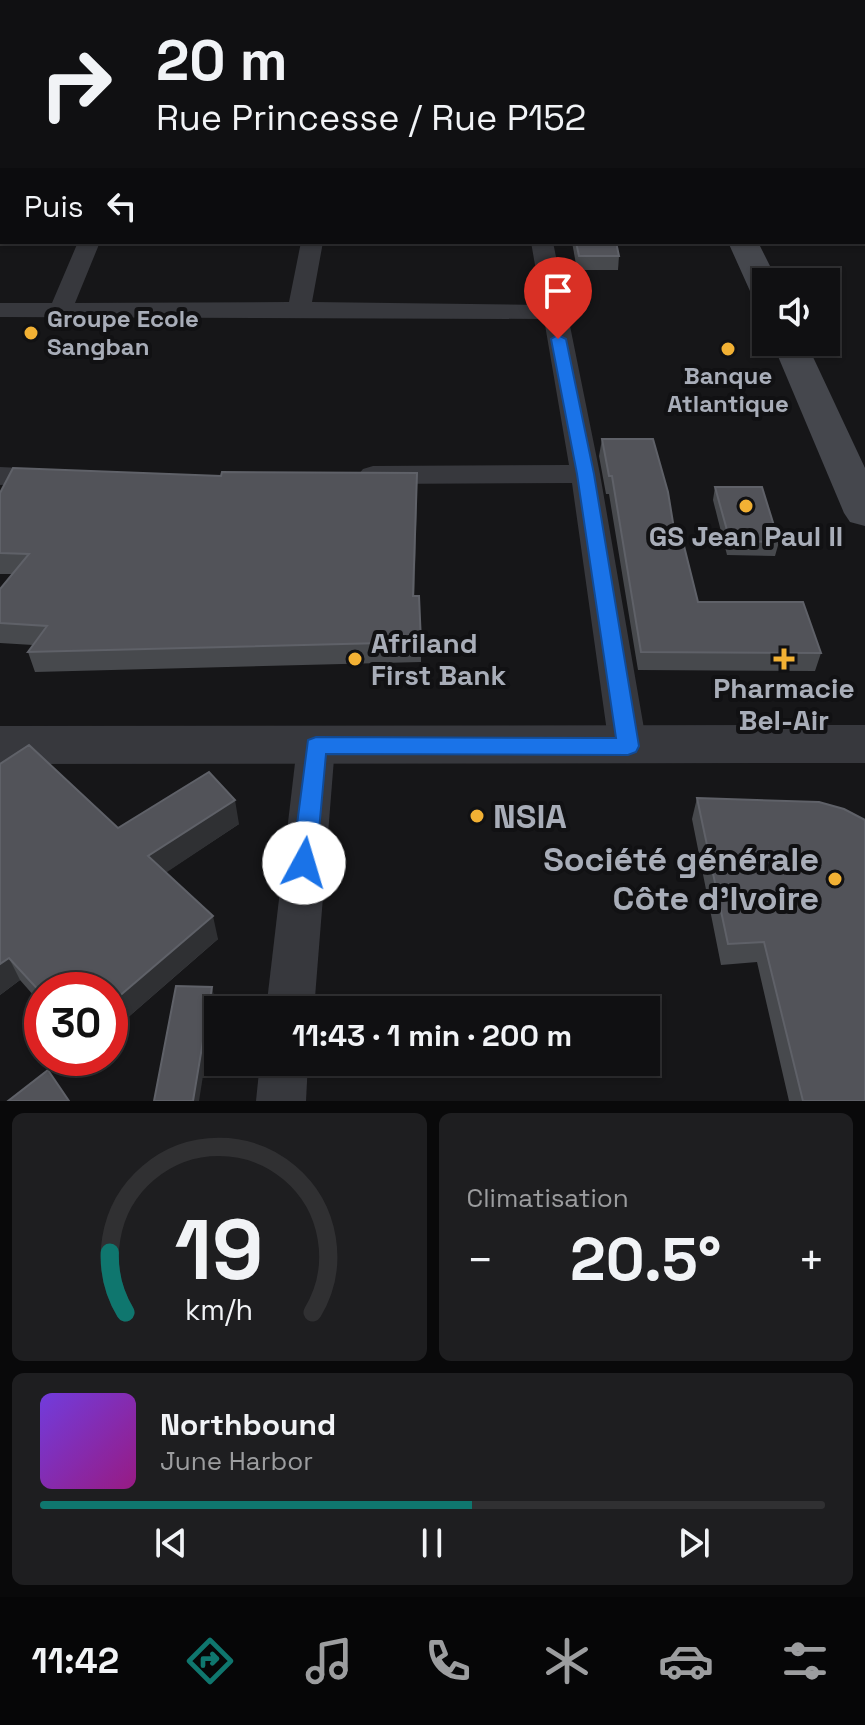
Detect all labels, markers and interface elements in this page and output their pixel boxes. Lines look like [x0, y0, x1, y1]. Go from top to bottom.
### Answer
text: 20 m [156, 25, 288, 96]
icon: right [24, 32, 128, 136]
text: Rue Princesse / Rue P152 [156, 95, 586, 141]
icon: left [100, 184, 144, 228]
text: Puis [24, 187, 84, 226]
pin [524, 257, 592, 339]
map controls [752, 268, 840, 356]
button: sound [752, 268, 840, 356]
icon: arrive [536, 269, 580, 313]
place label: Groupe Ecole Sangban [47, 303, 199, 362]
marker: Groupe Ecole Sangban [22, 324, 40, 342]
marker: Banque Atlantique [719, 340, 737, 358]
place label: Banque Atlantique [667, 360, 789, 419]
marker: GS Jean Paul II [737, 497, 755, 515]
place label: GS Jean Paul II [649, 518, 843, 554]
place label: Afriland First Bank [371, 625, 506, 693]
marker: Afriland First Bank [346, 650, 364, 668]
marker: Pharmacie Bel-Air [775, 650, 793, 668]
place label: Pharmacie Bel-Air [713, 670, 855, 738]
place label: NSIA [493, 795, 567, 838]
marker: NSIA [468, 807, 486, 825]
position arrow [262, 821, 346, 905]
place label: Société générale Côte d’Ivoire [543, 838, 819, 920]
marker: Société générale Côte d’Ivoire [826, 870, 844, 888]
speed limit sign: 30 [24, 972, 128, 1076]
text: 11:43 · 1 min · 200 m [292, 1016, 572, 1055]
text: Climatisation [467, 1181, 629, 1215]
text: 19 [175, 1197, 264, 1303]
text: 20.5° [570, 1221, 721, 1298]
text: − [467, 1232, 494, 1288]
text: + [798, 1232, 825, 1288]
text: km/h [185, 1292, 253, 1328]
text: Northbound [160, 1405, 336, 1444]
text: June Harbor [160, 1444, 313, 1478]
icon: previous [149, 1521, 193, 1565]
icon: pause [410, 1521, 454, 1565]
icon: next [672, 1521, 716, 1565]
icon: directions [182, 1633, 238, 1689]
icon: music [301, 1633, 357, 1689]
icon: phone [420, 1633, 476, 1689]
icon: climate [539, 1633, 595, 1689]
icon: car [658, 1633, 714, 1689]
icon: filters [777, 1633, 833, 1689]
text: 11:42 [32, 1638, 119, 1684]

